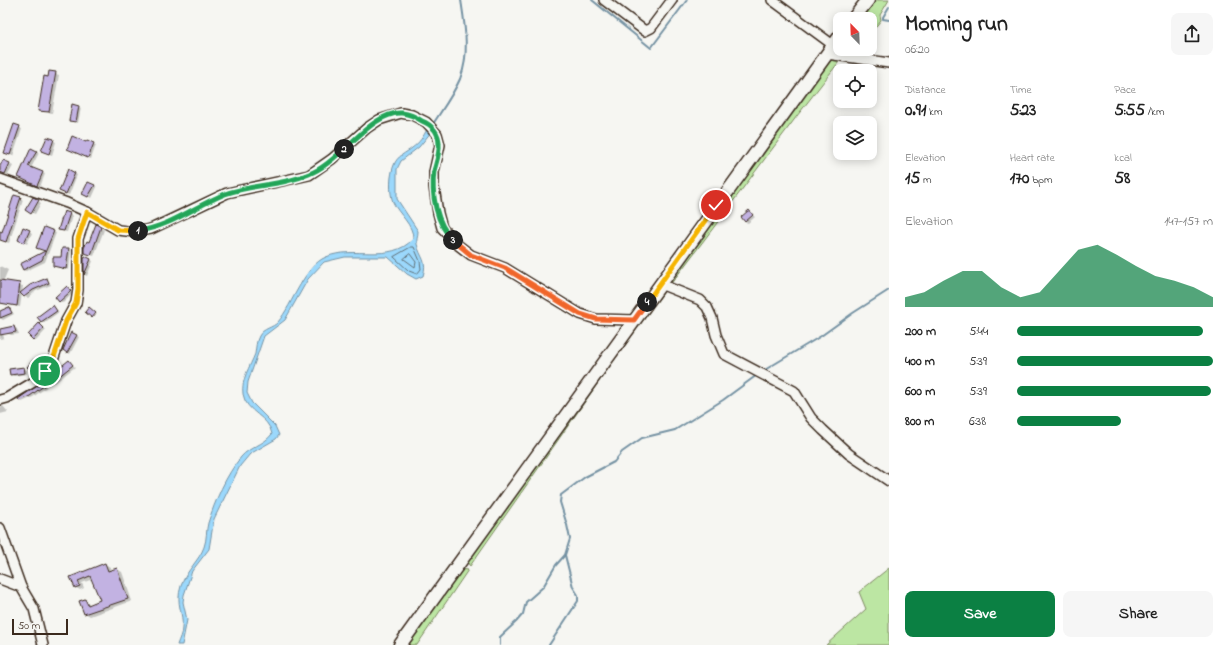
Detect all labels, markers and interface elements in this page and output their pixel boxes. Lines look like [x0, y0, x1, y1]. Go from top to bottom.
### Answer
text: Morning run [905, 9, 1008, 41]
north arrow [833, 12, 877, 56]
map controls [833, 12, 877, 160]
button: share [1171, 13, 1213, 55]
text: 06:20 [905, 40, 930, 59]
button: locate [833, 64, 877, 108]
text: Distance [905, 82, 946, 98]
text: Time [1010, 82, 1031, 98]
text: Pace [1114, 82, 1136, 98]
text: 0.91 [905, 98, 926, 123]
text: 5:23 [1010, 98, 1036, 123]
text: 5:55 [1114, 98, 1145, 123]
text: km [926, 104, 942, 120]
text: /km [1145, 104, 1164, 120]
button: layers [833, 116, 877, 160]
pin: 2 [334, 139, 354, 159]
text: 2 [341, 141, 347, 157]
text: Elevation [905, 150, 945, 166]
text: Heart rate [1010, 150, 1055, 166]
text: kcal [1114, 150, 1132, 166]
text: 15 [905, 166, 920, 191]
text: 170 [1010, 166, 1029, 191]
text: 58 [1114, 166, 1130, 191]
text: m [920, 172, 931, 188]
text: bpm [1029, 172, 1053, 188]
pin [699, 188, 733, 222]
icon: check [705, 194, 727, 216]
text: Elevation [905, 212, 953, 231]
text: 147–157 m [1164, 212, 1213, 231]
pin: 1 [128, 221, 148, 241]
text: 1 [136, 223, 140, 239]
pin: 3 [443, 230, 463, 250]
text: 3 [451, 232, 455, 248]
pin: 4 [637, 292, 657, 312]
text: 4 [645, 294, 649, 310]
text: 200 m [905, 322, 936, 341]
text: 5:44 [969, 322, 988, 341]
text: 400 m [905, 352, 935, 371]
text: 5:39 [969, 352, 987, 371]
pin [28, 354, 62, 388]
icon: arrive [34, 360, 56, 382]
text: 600 m [905, 382, 935, 401]
text: 5:39 [969, 382, 987, 401]
text: 800 m [905, 412, 934, 431]
text: 6:38 [969, 412, 986, 431]
button: Save [905, 591, 1055, 637]
button: Share [1063, 591, 1213, 637]
scale bar [12, 617, 68, 636]
text: 50 m [18, 618, 40, 634]

